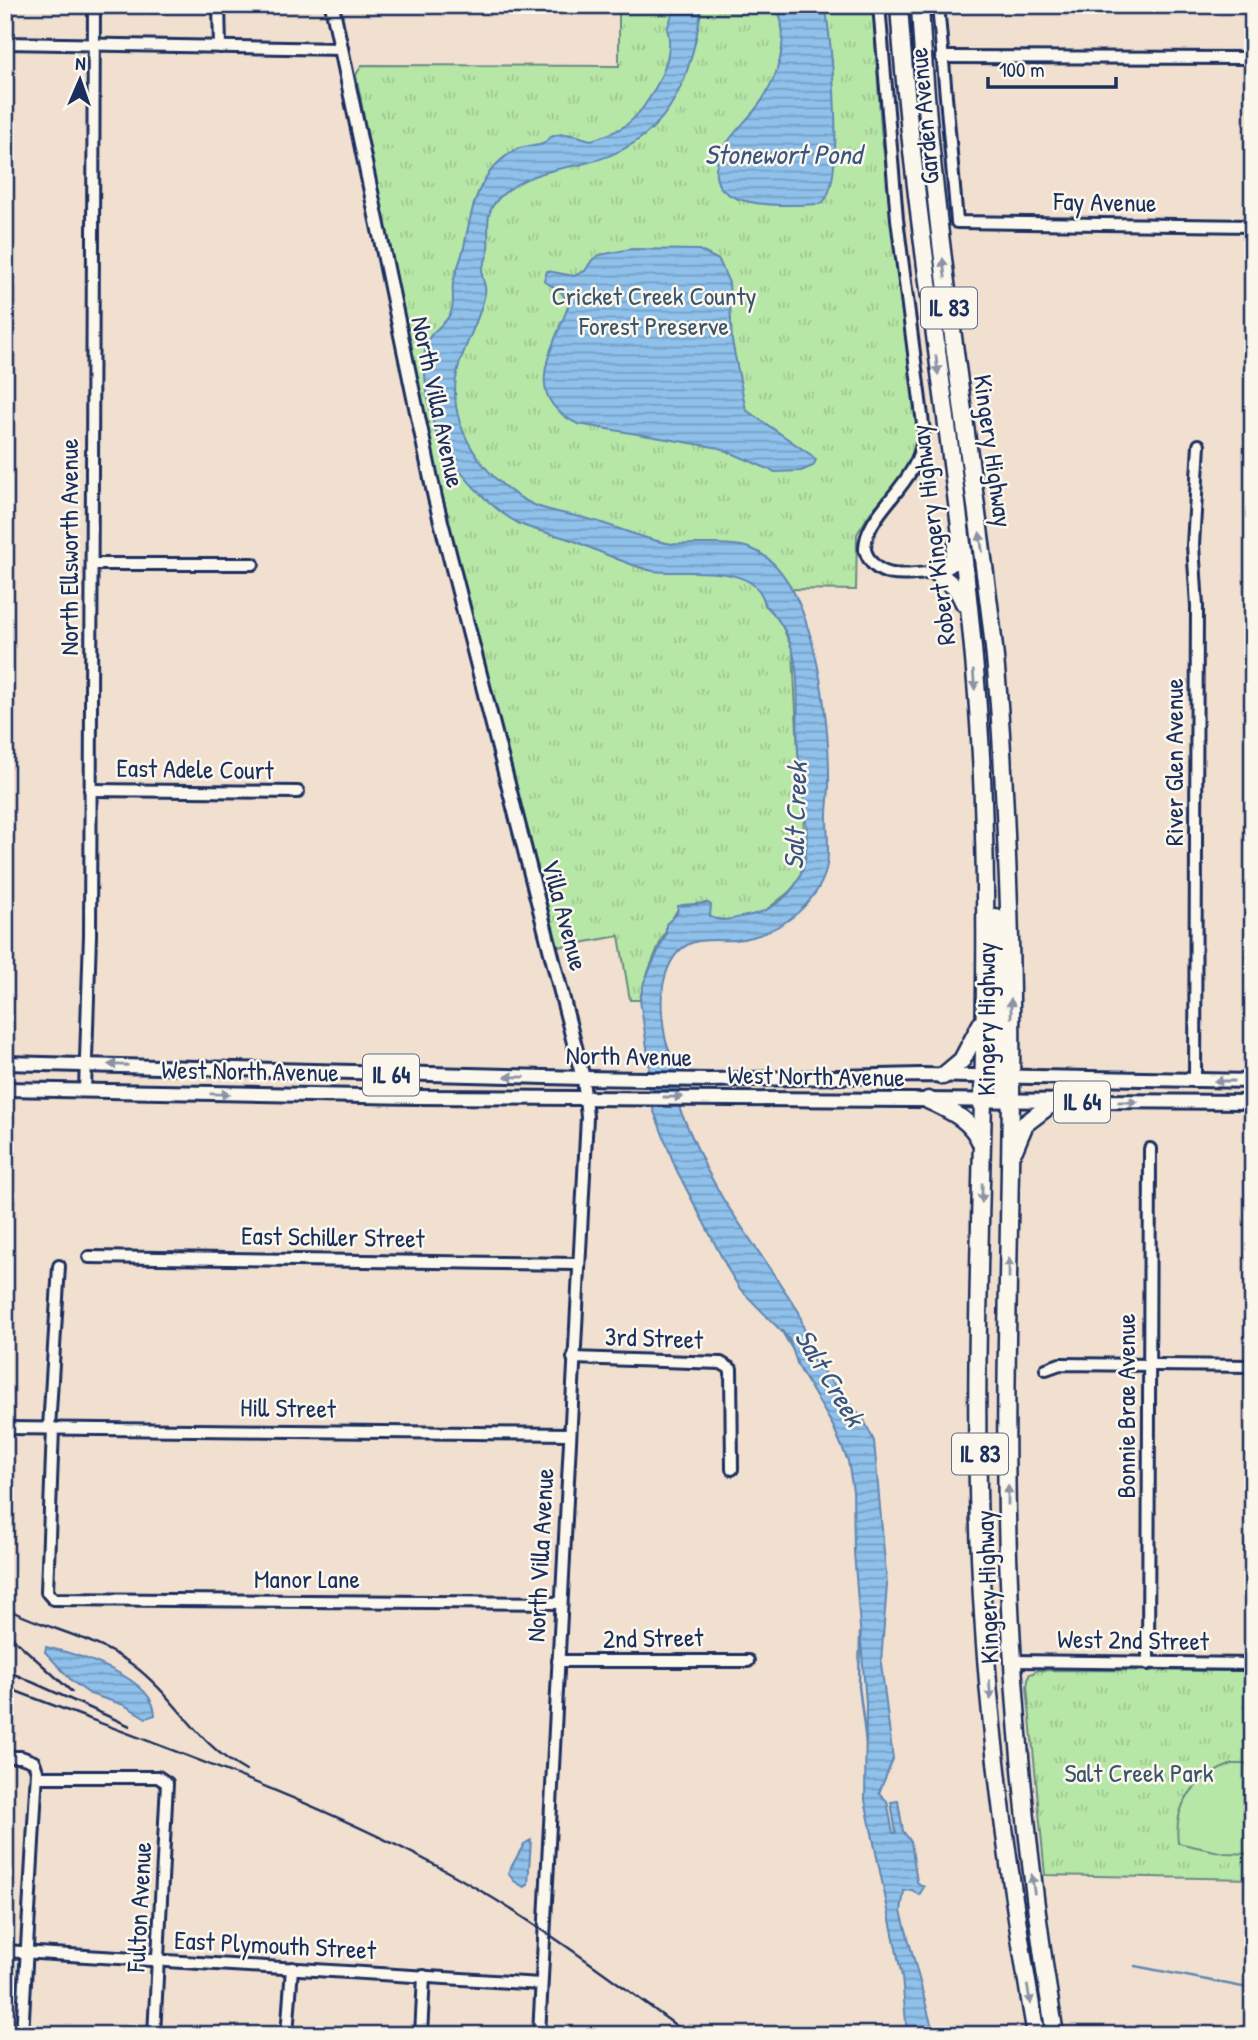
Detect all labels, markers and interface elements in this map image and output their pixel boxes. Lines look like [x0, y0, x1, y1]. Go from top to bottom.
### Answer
north arrow [46, 46, 116, 116]
street label: Garden Avenue [900, 46, 947, 186]
scale bar [988, 46, 1116, 90]
text: N [75, 50, 86, 76]
text: 100 m [999, 55, 1045, 84]
water label: Stonewort Pond [705, 135, 866, 173]
street label: Fay Avenue [1052, 183, 1157, 220]
one-way arrow [938, 257, 949, 279]
park label: Cricket Creek County Forest Preserve [552, 278, 756, 343]
road number: IL 83 [921, 288, 977, 328]
street label: North Villa Avenue [403, 313, 474, 491]
one-way arrow [931, 355, 942, 377]
street label: Kingery Highway [965, 372, 1022, 530]
street label: Robert Kingery Highway [902, 423, 963, 647]
street label: North Ellsworth Avenue [51, 438, 86, 656]
one-way arrow [975, 531, 986, 553]
one-way arrow [969, 669, 980, 691]
street label: River Glen Avenue [1156, 678, 1191, 846]
street label: East Adele Court [116, 750, 275, 787]
water label: Salt Creek [774, 759, 816, 870]
street label: Villa Avenue [534, 855, 597, 974]
street label: Kingery Highway [968, 942, 1003, 1096]
one-way arrow [1006, 997, 1017, 1019]
street label: North Avenue [566, 1037, 692, 1074]
street label: West North Avenue [161, 1051, 339, 1090]
road number: IL 64 [363, 1055, 419, 1096]
street label: West North Avenue [727, 1056, 905, 1095]
one-way arrow [107, 1059, 129, 1070]
one-way arrow [503, 1071, 525, 1082]
one-way arrow [1213, 1075, 1235, 1087]
road number: IL 64 [1054, 1082, 1110, 1122]
one-way arrow [209, 1088, 231, 1100]
one-way arrow [662, 1092, 684, 1103]
one-way arrow [1117, 1096, 1139, 1108]
one-way arrow [976, 1182, 987, 1204]
street label: East Schiller Street [241, 1217, 426, 1256]
one-way arrow [1003, 1257, 1015, 1279]
street label: Bonnie Brae Avenue [1108, 1314, 1143, 1498]
street label: 3rd Street [604, 1318, 705, 1357]
water label: Salt Creek [786, 1321, 875, 1435]
street label: Hill Street [240, 1389, 337, 1426]
road number: IL 83 [952, 1434, 1008, 1474]
street label: North Villa Avenue [517, 1467, 562, 1643]
one-way arrow [1002, 1484, 1014, 1506]
street label: Kingery Highway [966, 1510, 1007, 1664]
street label: Manor Lane [254, 1561, 360, 1596]
street label: 2nd Street [602, 1619, 705, 1656]
street label: West 2nd Street [1057, 1621, 1210, 1658]
one-way arrow [984, 1679, 995, 1701]
park label: Salt Creek Park [1064, 1755, 1214, 1790]
street label: Fulton Avenue [118, 1841, 159, 1974]
one-way arrow [1027, 1873, 1038, 1895]
street label: East Plymouth Street [173, 1922, 378, 1967]
one-way arrow [1024, 1984, 1035, 2006]

